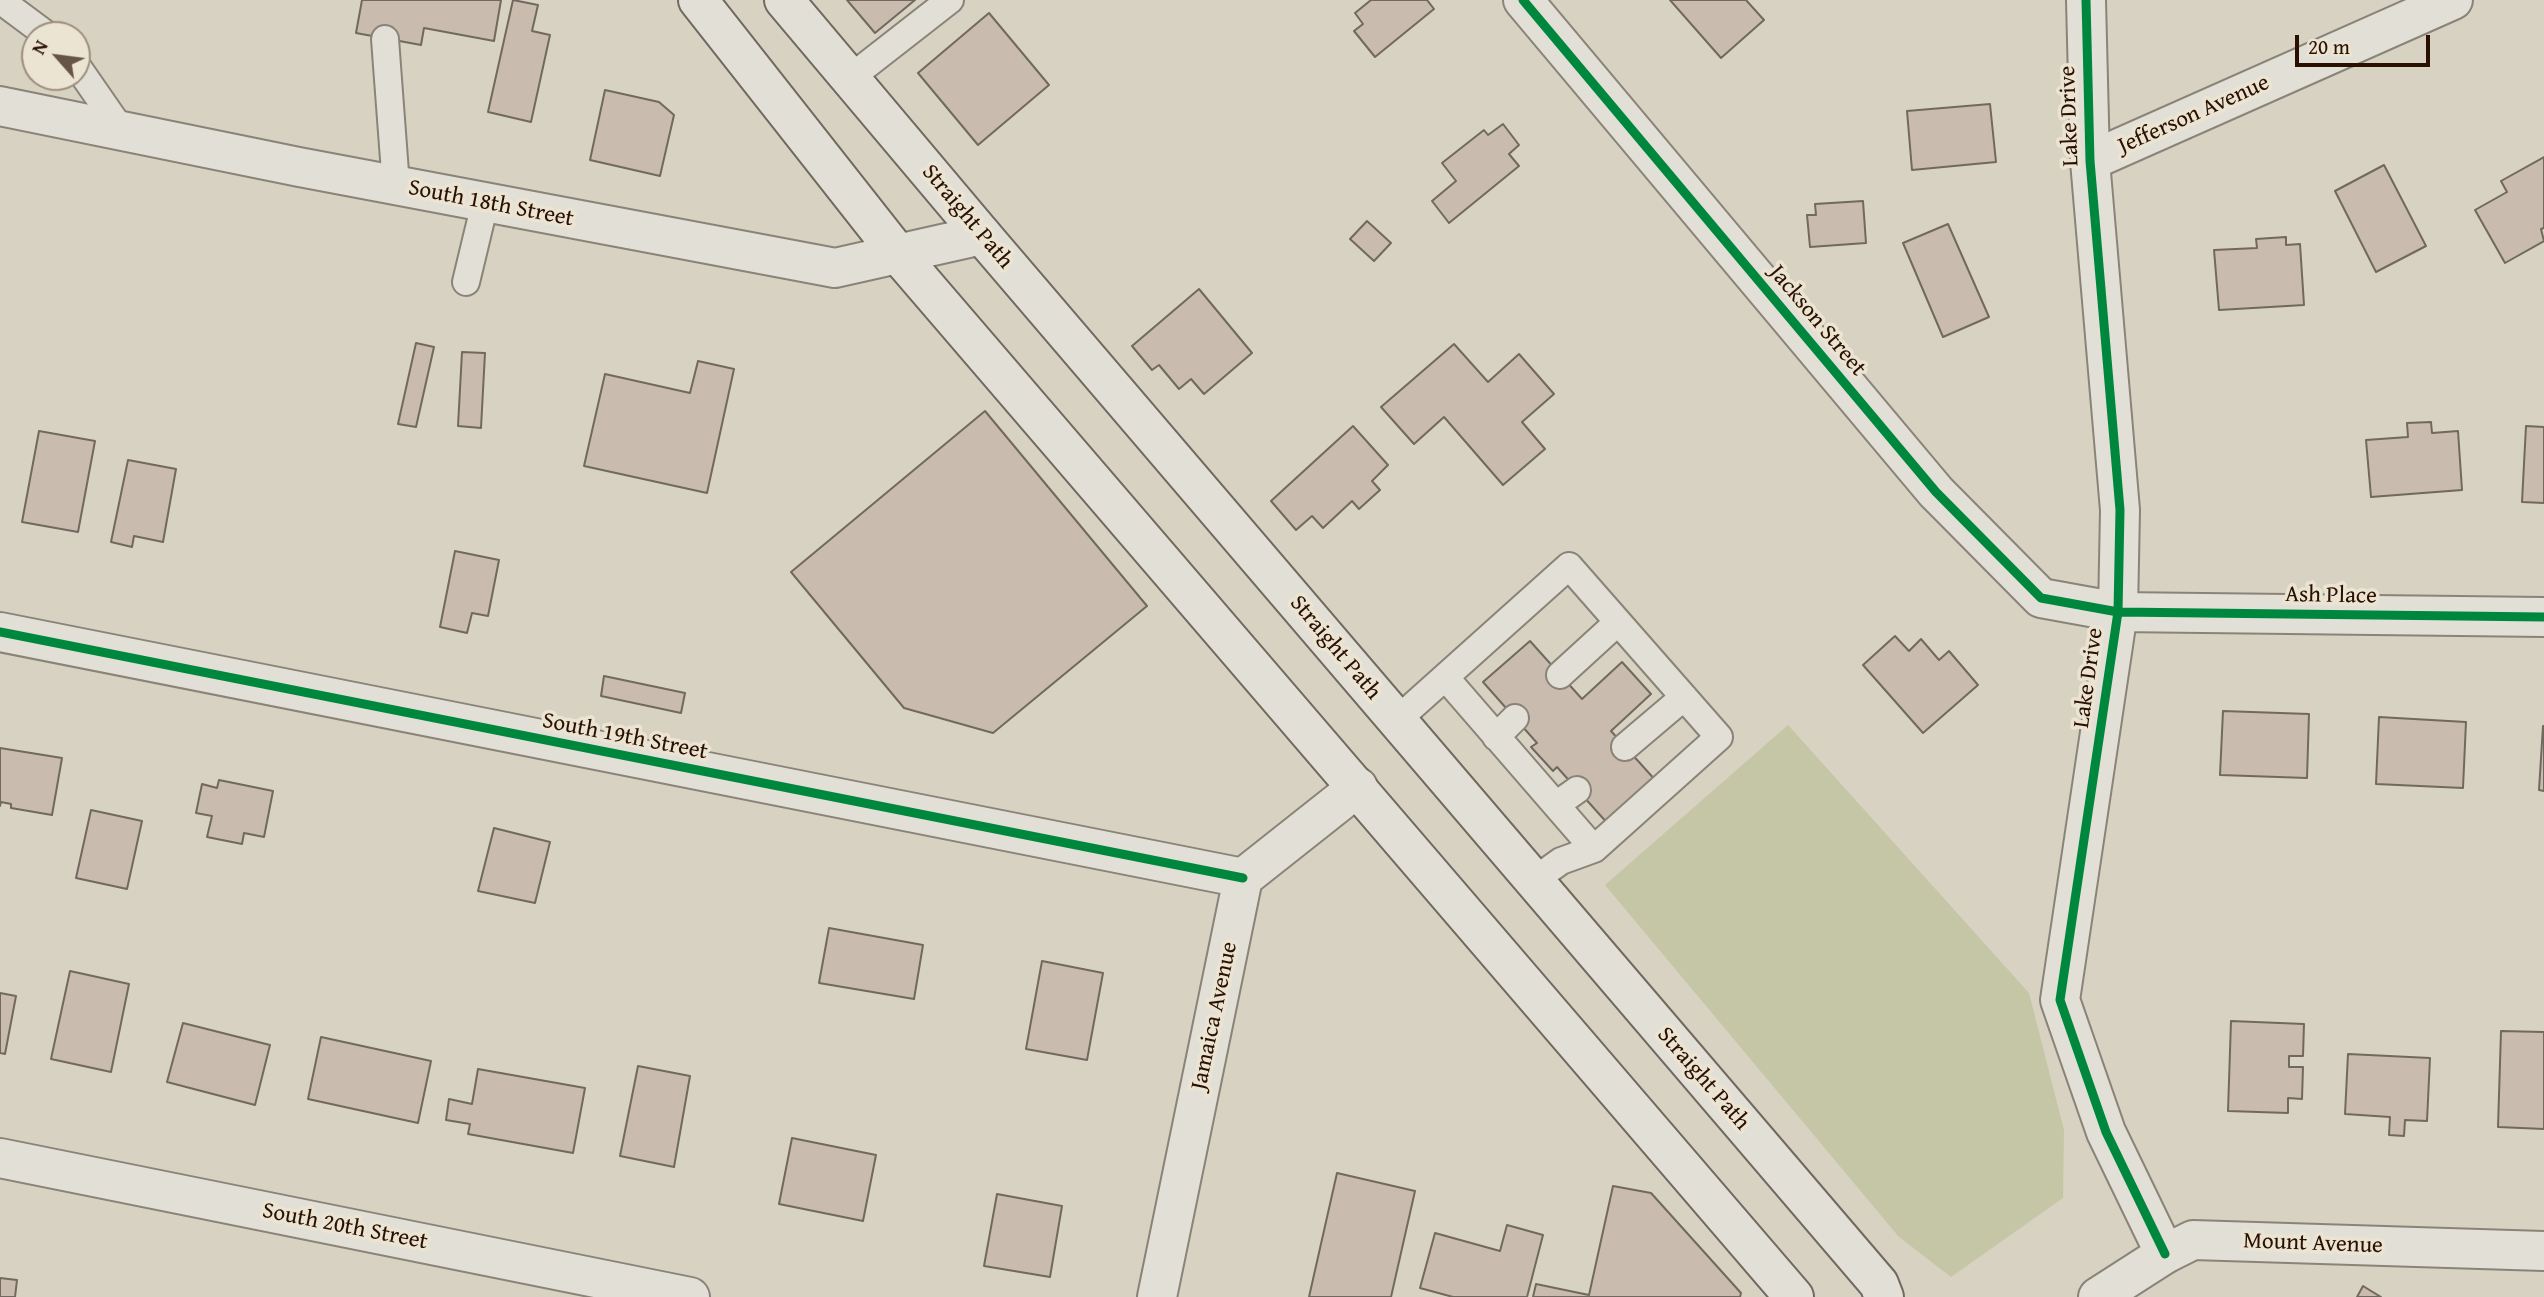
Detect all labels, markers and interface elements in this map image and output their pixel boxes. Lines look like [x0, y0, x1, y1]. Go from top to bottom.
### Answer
north arrow [21, 21, 91, 91]
scale bar [2299, 21, 2434, 65]
text: 20 m [2308, 31, 2350, 62]
text: N [24, 35, 55, 59]
street label: Lake Drive [2054, 65, 2086, 167]
street label: Jefferson Avenue [2114, 69, 2274, 161]
street label: Straight Path [915, 159, 1019, 275]
street label: South 18th Street [406, 174, 576, 234]
street label: Jackson Street [1763, 260, 1871, 382]
street label: Ash Place [2285, 581, 2377, 611]
street label: Straight Path [1283, 590, 1387, 706]
street label: Lake Drive [2068, 626, 2110, 730]
street label: South 19th Street [540, 707, 710, 767]
street label: Jamaica Avenue [1186, 939, 1244, 1093]
street label: Straight Path [1651, 1022, 1755, 1136]
street label: South 20th Street [260, 1197, 430, 1257]
street label: Mount Avenue [2243, 1228, 2383, 1260]

